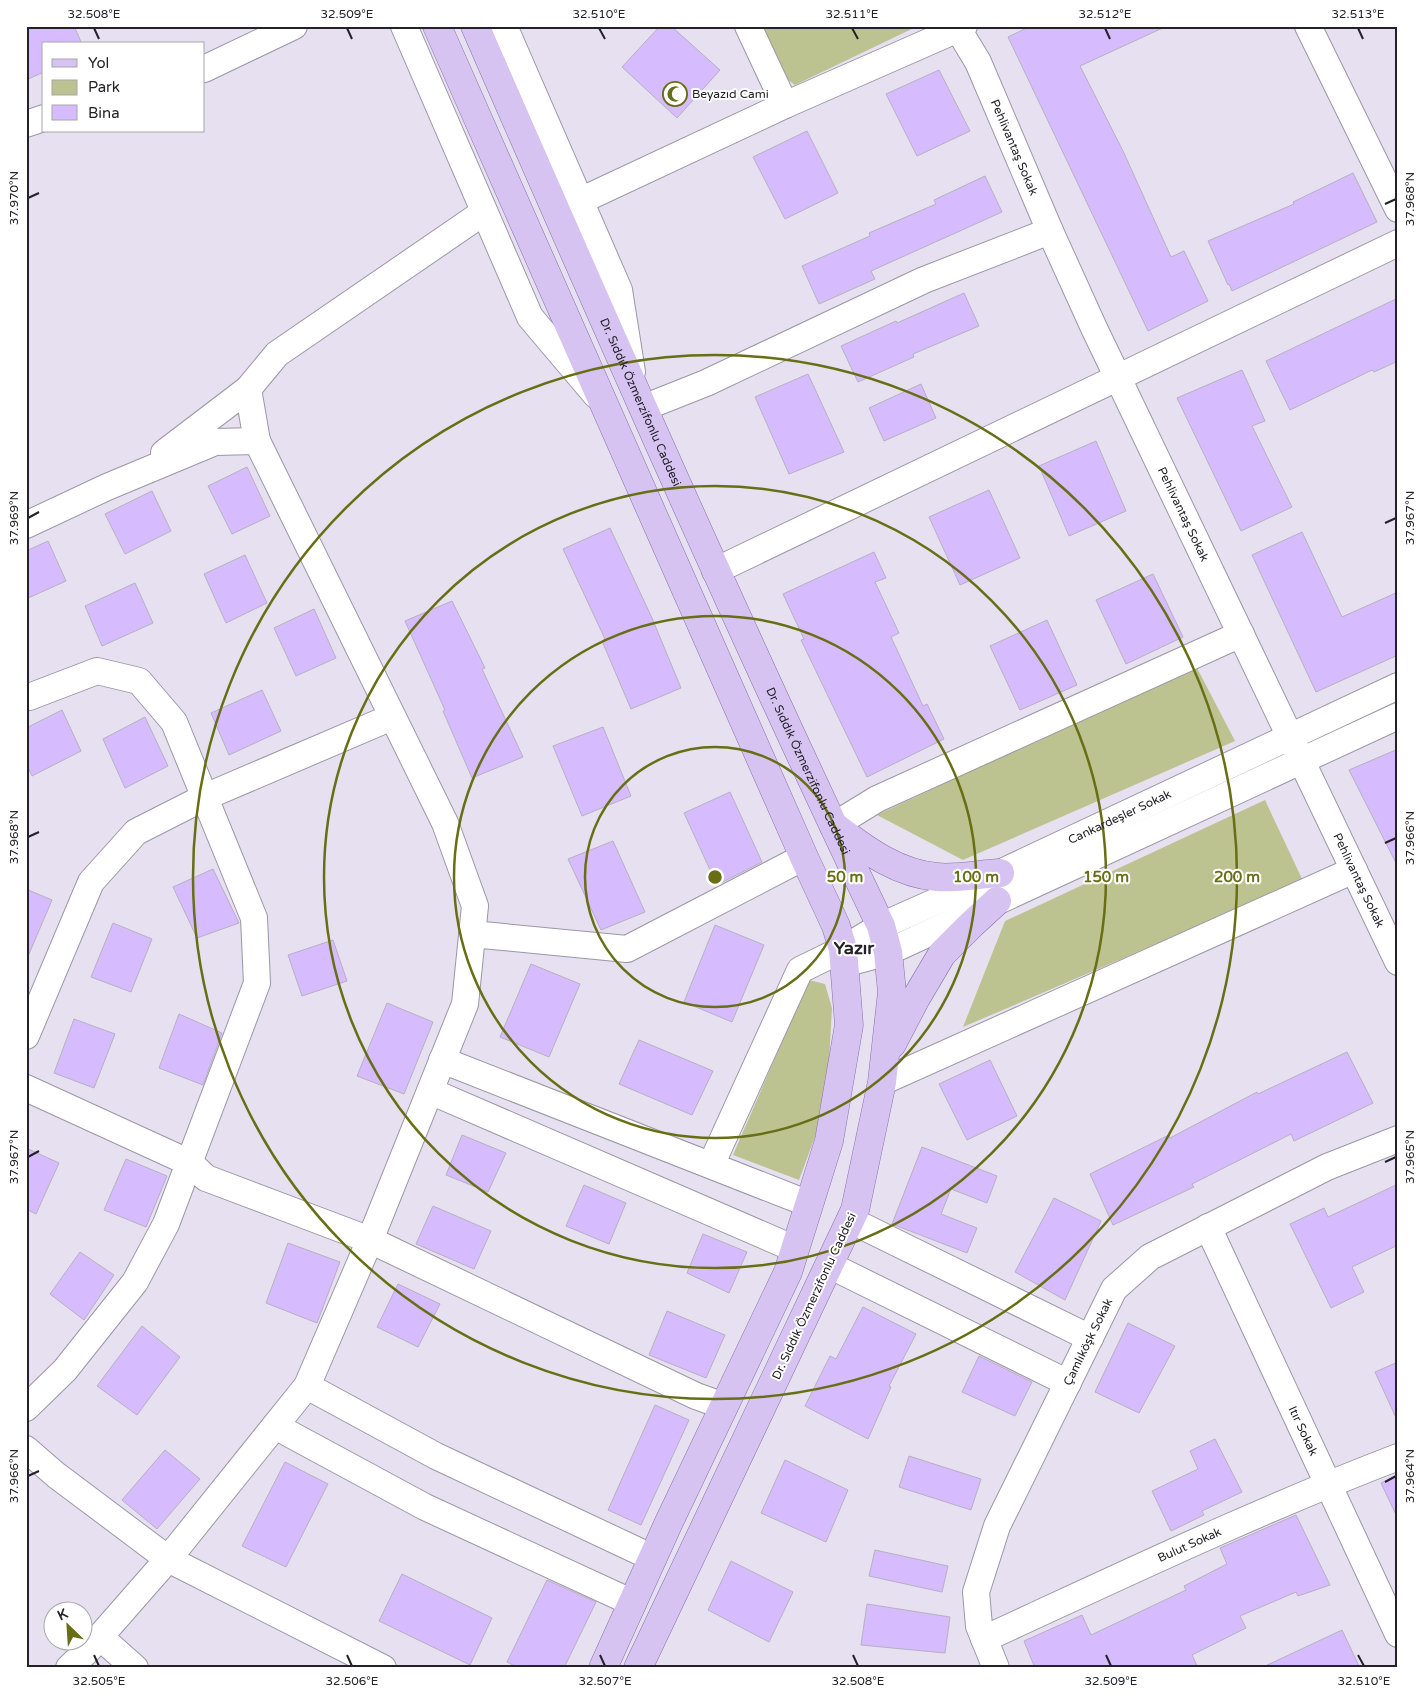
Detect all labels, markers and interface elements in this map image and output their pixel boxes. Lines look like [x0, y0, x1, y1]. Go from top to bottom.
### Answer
text: 32.508°E [68, 7, 121, 21]
text: 32.509°E [321, 7, 374, 21]
text: 32.510°E [573, 7, 626, 21]
text: 32.511°E [826, 7, 879, 21]
text: 32.512°E [1079, 7, 1132, 21]
text: 32.513°E [1332, 7, 1385, 21]
legend [42, 42, 205, 132]
text: Yol [88, 54, 109, 72]
text: Park [88, 78, 120, 96]
mosque icon: Beyazıd Cami [662, 81, 688, 107]
place label: Beyazıd Cami [692, 87, 769, 101]
street label: Pehlivantaş Sokak [988, 97, 1041, 198]
text: Bina [88, 104, 120, 122]
text: 37.970°N [7, 171, 21, 225]
text: 37.968°N [1403, 172, 1417, 226]
street label: Dr. Sıddık Özmerzifonlu Caddesi [597, 316, 684, 489]
street label: Pehlivantaş Sokak [1155, 465, 1212, 564]
text: 37.969°N [7, 491, 21, 545]
text: 37.967°N [1403, 491, 1417, 545]
street label: Dr. Sıddık Özmerzifonlu Caddesi [763, 685, 853, 857]
street label: Cankardeşler Sokak [1066, 786, 1174, 847]
text: 37.968°N [7, 810, 21, 864]
text: 37.966°N [1403, 811, 1417, 865]
street label: Pehlivantaş Sokak [1330, 831, 1388, 930]
centre of rings [706, 868, 724, 886]
text: 50 m [827, 868, 863, 886]
text: 100 m [953, 868, 999, 886]
text: 150 m [1083, 868, 1129, 886]
text: 200 m [1214, 868, 1260, 886]
district label: Yazır [834, 937, 875, 959]
text: 37.967°N [7, 1130, 21, 1184]
text: 37.965°N [1403, 1130, 1417, 1184]
street label: Dr. Sıddık Özmerzifonlu Caddesi [769, 1210, 859, 1382]
street label: Çamlıköşk Sokak [1060, 1295, 1116, 1388]
street label: Itır Sokak [1286, 1404, 1321, 1458]
text: 37.966°N [7, 1449, 21, 1503]
text: 37.964°N [1403, 1449, 1417, 1503]
street label: Bulut Sokak [1156, 1524, 1224, 1565]
north arrow [42, 1602, 92, 1652]
text: K [55, 1605, 71, 1624]
text: 32.505°E [73, 1674, 126, 1688]
text: 32.506°E [326, 1674, 379, 1688]
text: 32.507°E [578, 1674, 632, 1688]
text: 32.508°E [832, 1674, 885, 1688]
text: 32.509°E [1085, 1674, 1138, 1688]
text: 32.510°E [1338, 1674, 1391, 1688]

